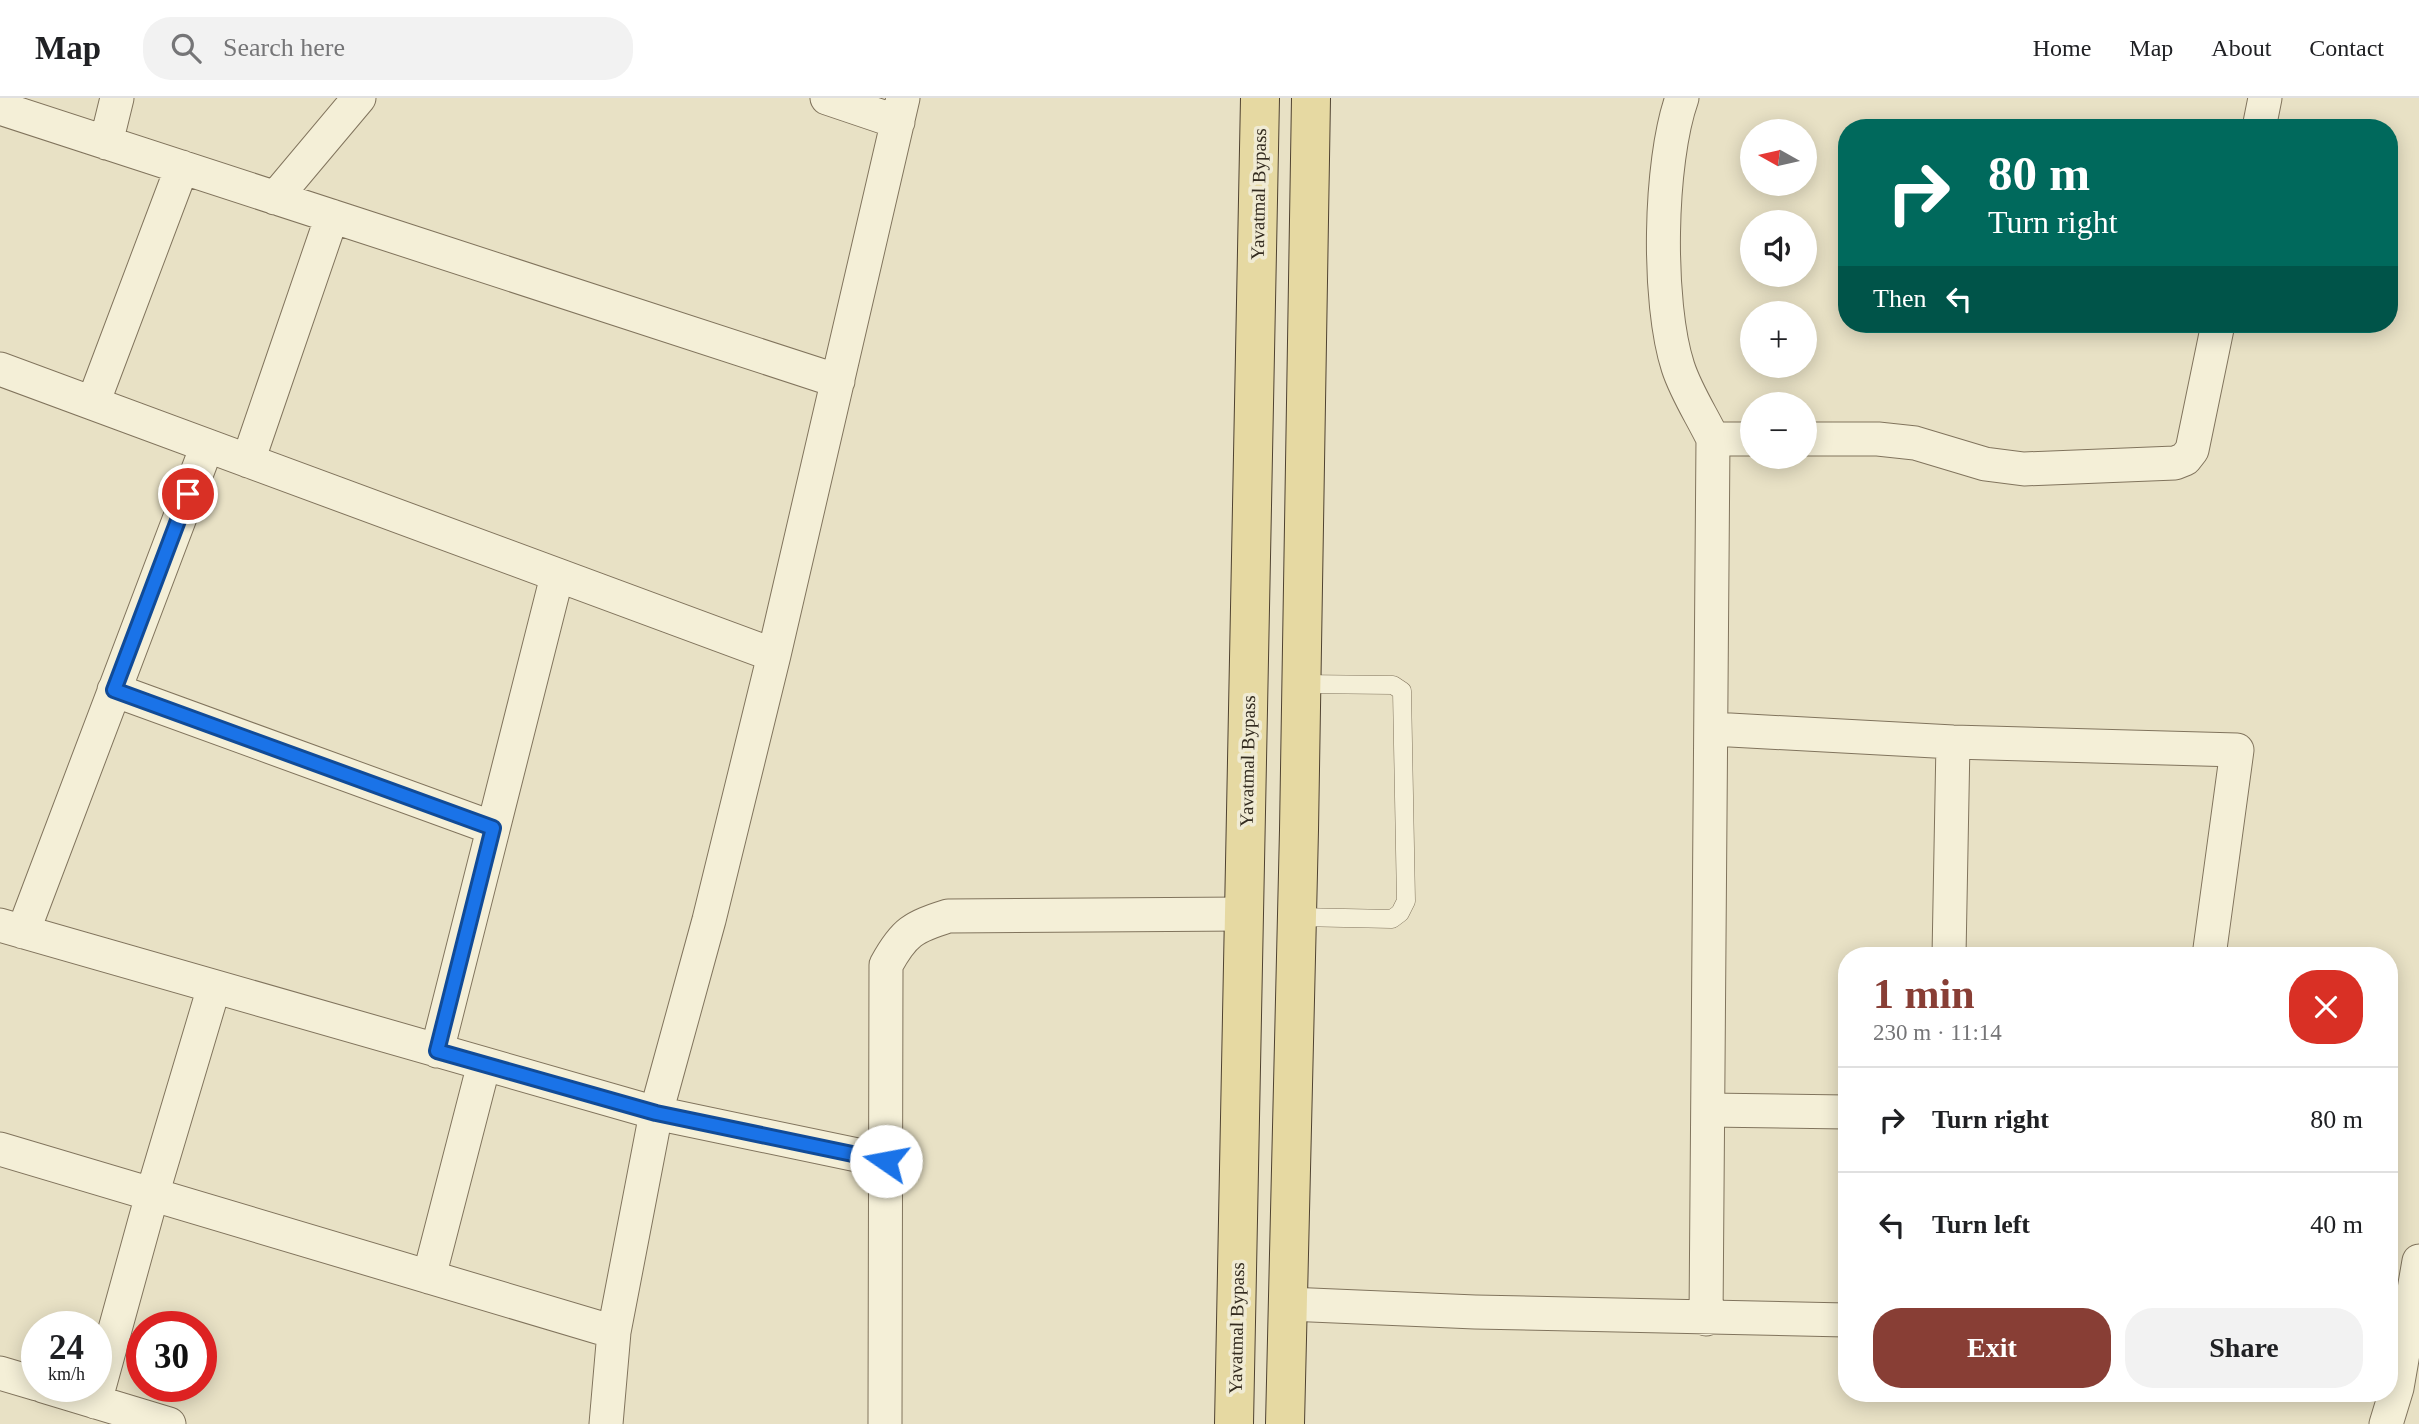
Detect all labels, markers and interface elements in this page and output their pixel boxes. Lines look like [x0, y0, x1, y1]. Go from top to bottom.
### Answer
search box [143, 17, 633, 80]
icon: search [167, 29, 205, 67]
text: Map [35, 30, 101, 66]
text: Search here [223, 33, 345, 62]
text: Home [2033, 35, 2091, 61]
text: Map [2129, 35, 2173, 61]
text: About [2211, 35, 2271, 61]
text: Contact [2309, 35, 2384, 61]
north arrow [1740, 119, 1816, 196]
map controls [1740, 119, 1817, 469]
street label: Yavatmal Bypass [1247, 128, 1270, 260]
text: 80 m [1988, 146, 2090, 201]
icon: right [1873, 147, 1964, 238]
text: Turn right [1988, 204, 2118, 240]
button: sound [1740, 210, 1817, 287]
icon: left [1940, 280, 1978, 318]
text: Then [1873, 284, 1926, 313]
button: + [1740, 301, 1817, 378]
button: − [1740, 392, 1817, 469]
pin [158, 464, 218, 524]
icon: arrive [169, 475, 207, 513]
street label: Yavatmal Bypass [1236, 695, 1259, 827]
button: close [2289, 970, 2363, 1044]
text: 1 min [1873, 971, 1975, 1017]
text: 230 m · 11:14 [1873, 1020, 2002, 1045]
icon: right [1873, 1101, 1911, 1139]
text: Turn right [1932, 1105, 2049, 1134]
text: 80 m [2310, 1105, 2363, 1134]
position arrow [849, 1124, 923, 1198]
icon: left [1873, 1206, 1911, 1244]
text: Turn left [1932, 1210, 2030, 1239]
text: 40 m [2310, 1210, 2363, 1239]
street label: Yavatmal Bypass [1225, 1262, 1248, 1394]
button: Exit [1873, 1308, 2111, 1388]
button: Share [2125, 1308, 2363, 1388]
speed limit sign: 30 [126, 1311, 217, 1402]
text: 24 [49, 1328, 84, 1367]
text: km/h [48, 1364, 85, 1384]

